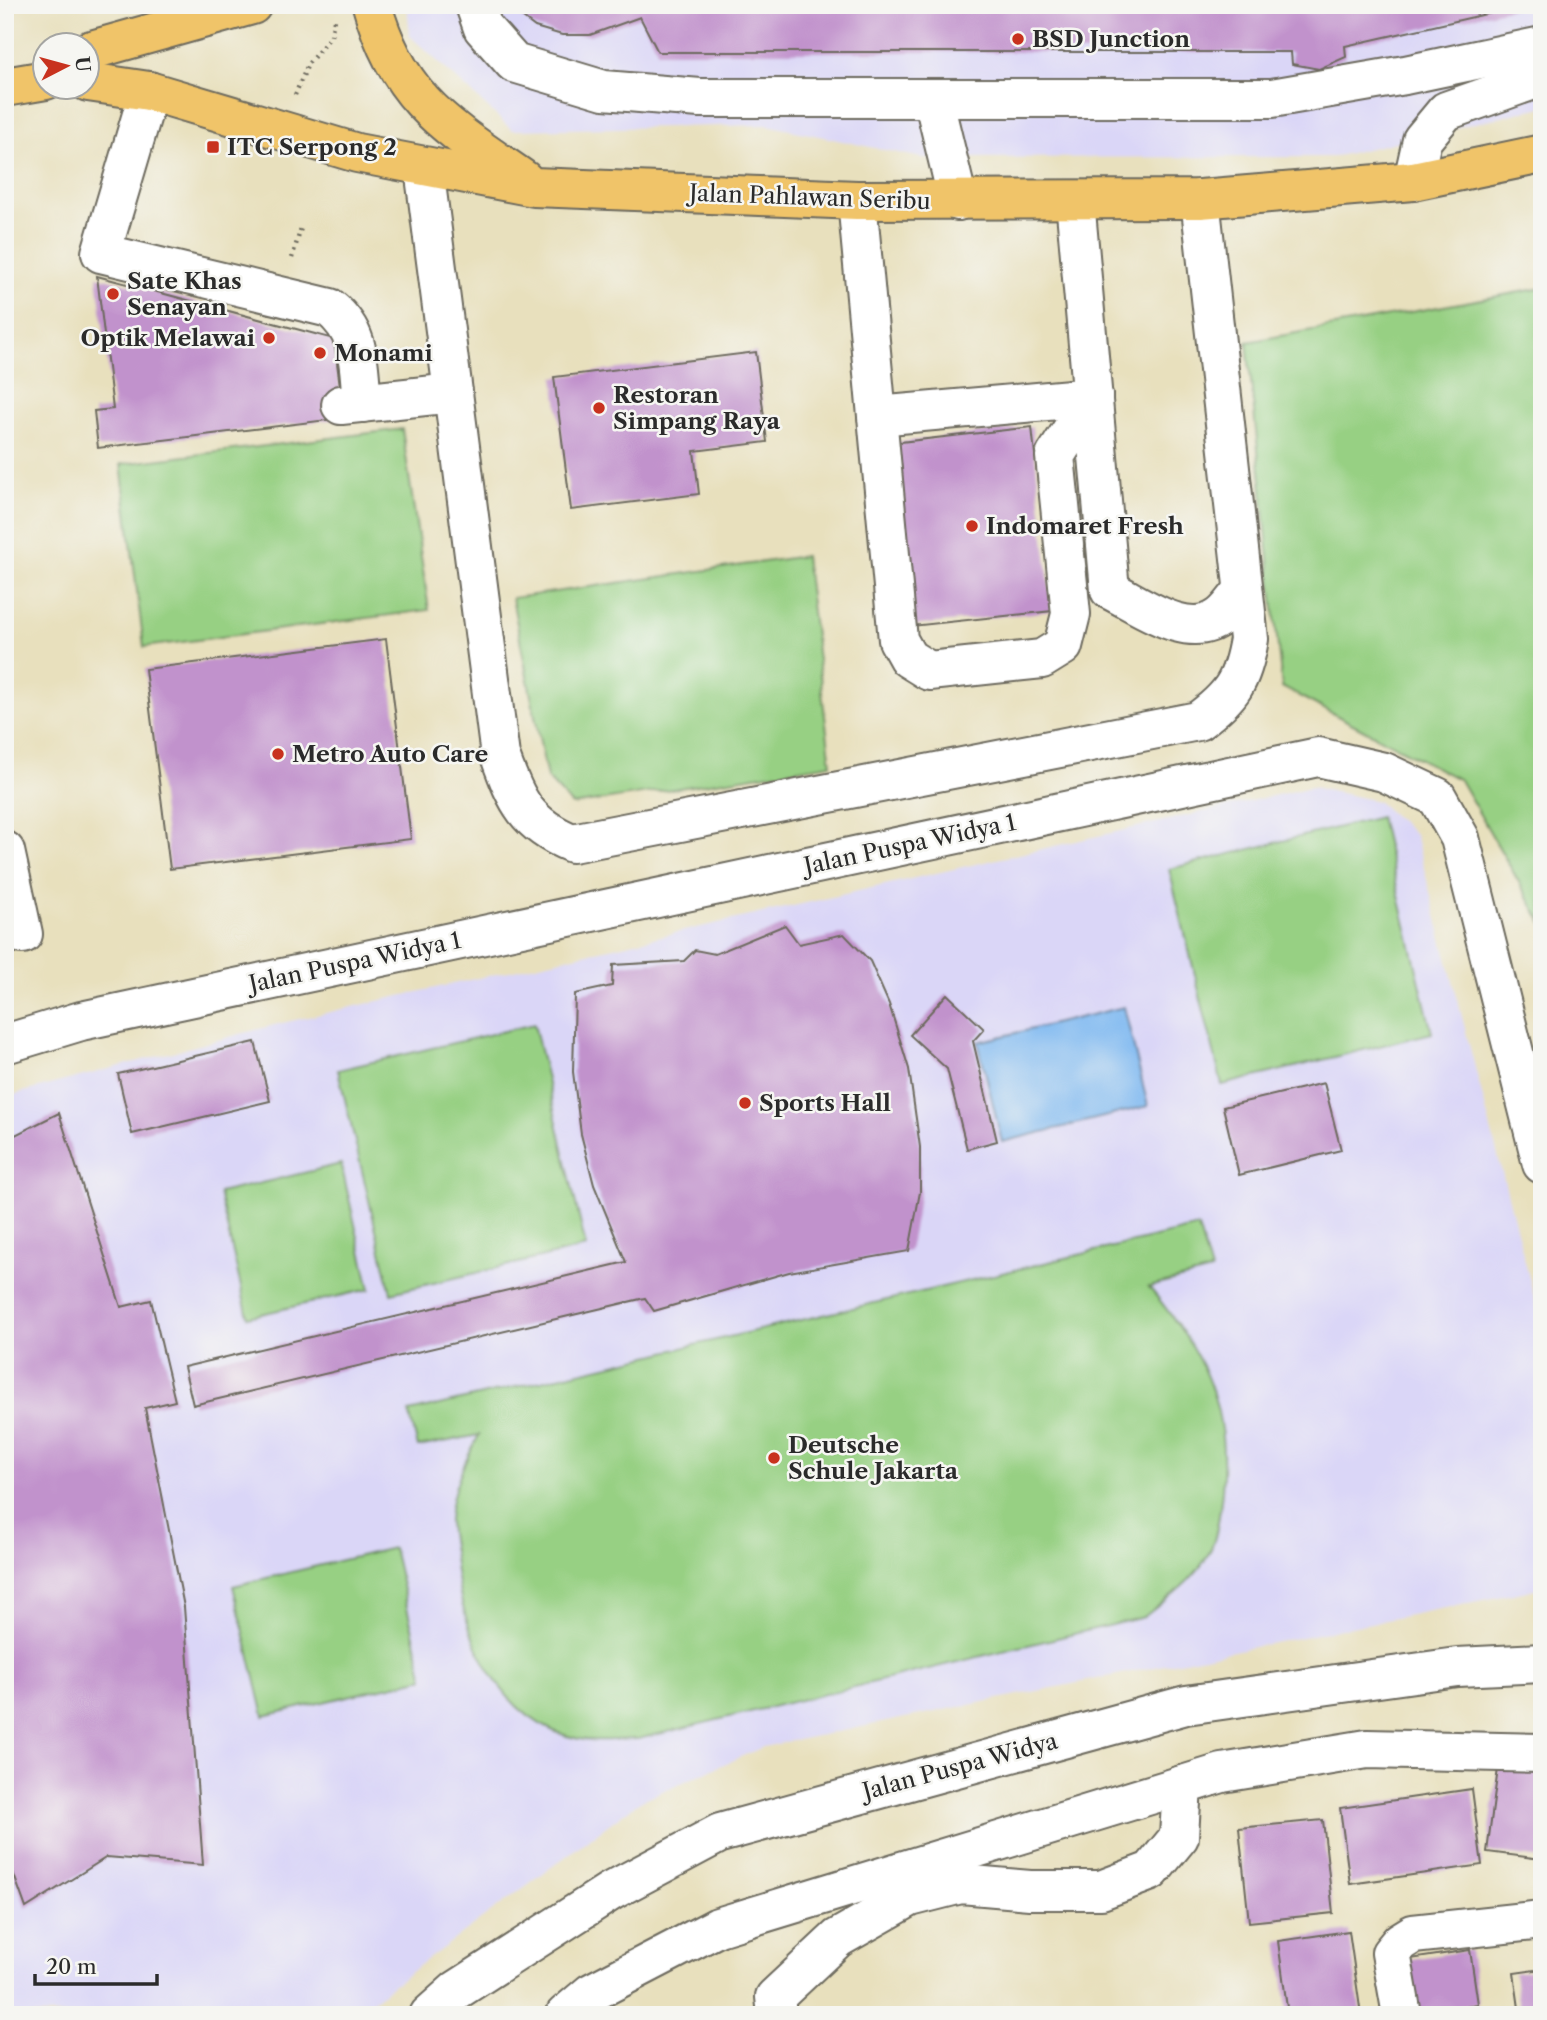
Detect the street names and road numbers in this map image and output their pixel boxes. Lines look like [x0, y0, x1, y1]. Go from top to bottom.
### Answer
street label: Jalan Pahlawan Seribu [686, 179, 931, 215]
street label: Jalan Puspa Widya 1 [799, 808, 1019, 881]
street label: Jalan Puspa Widya 1 [244, 926, 464, 999]
street label: Jalan Puspa Widya [857, 1726, 1061, 1806]

